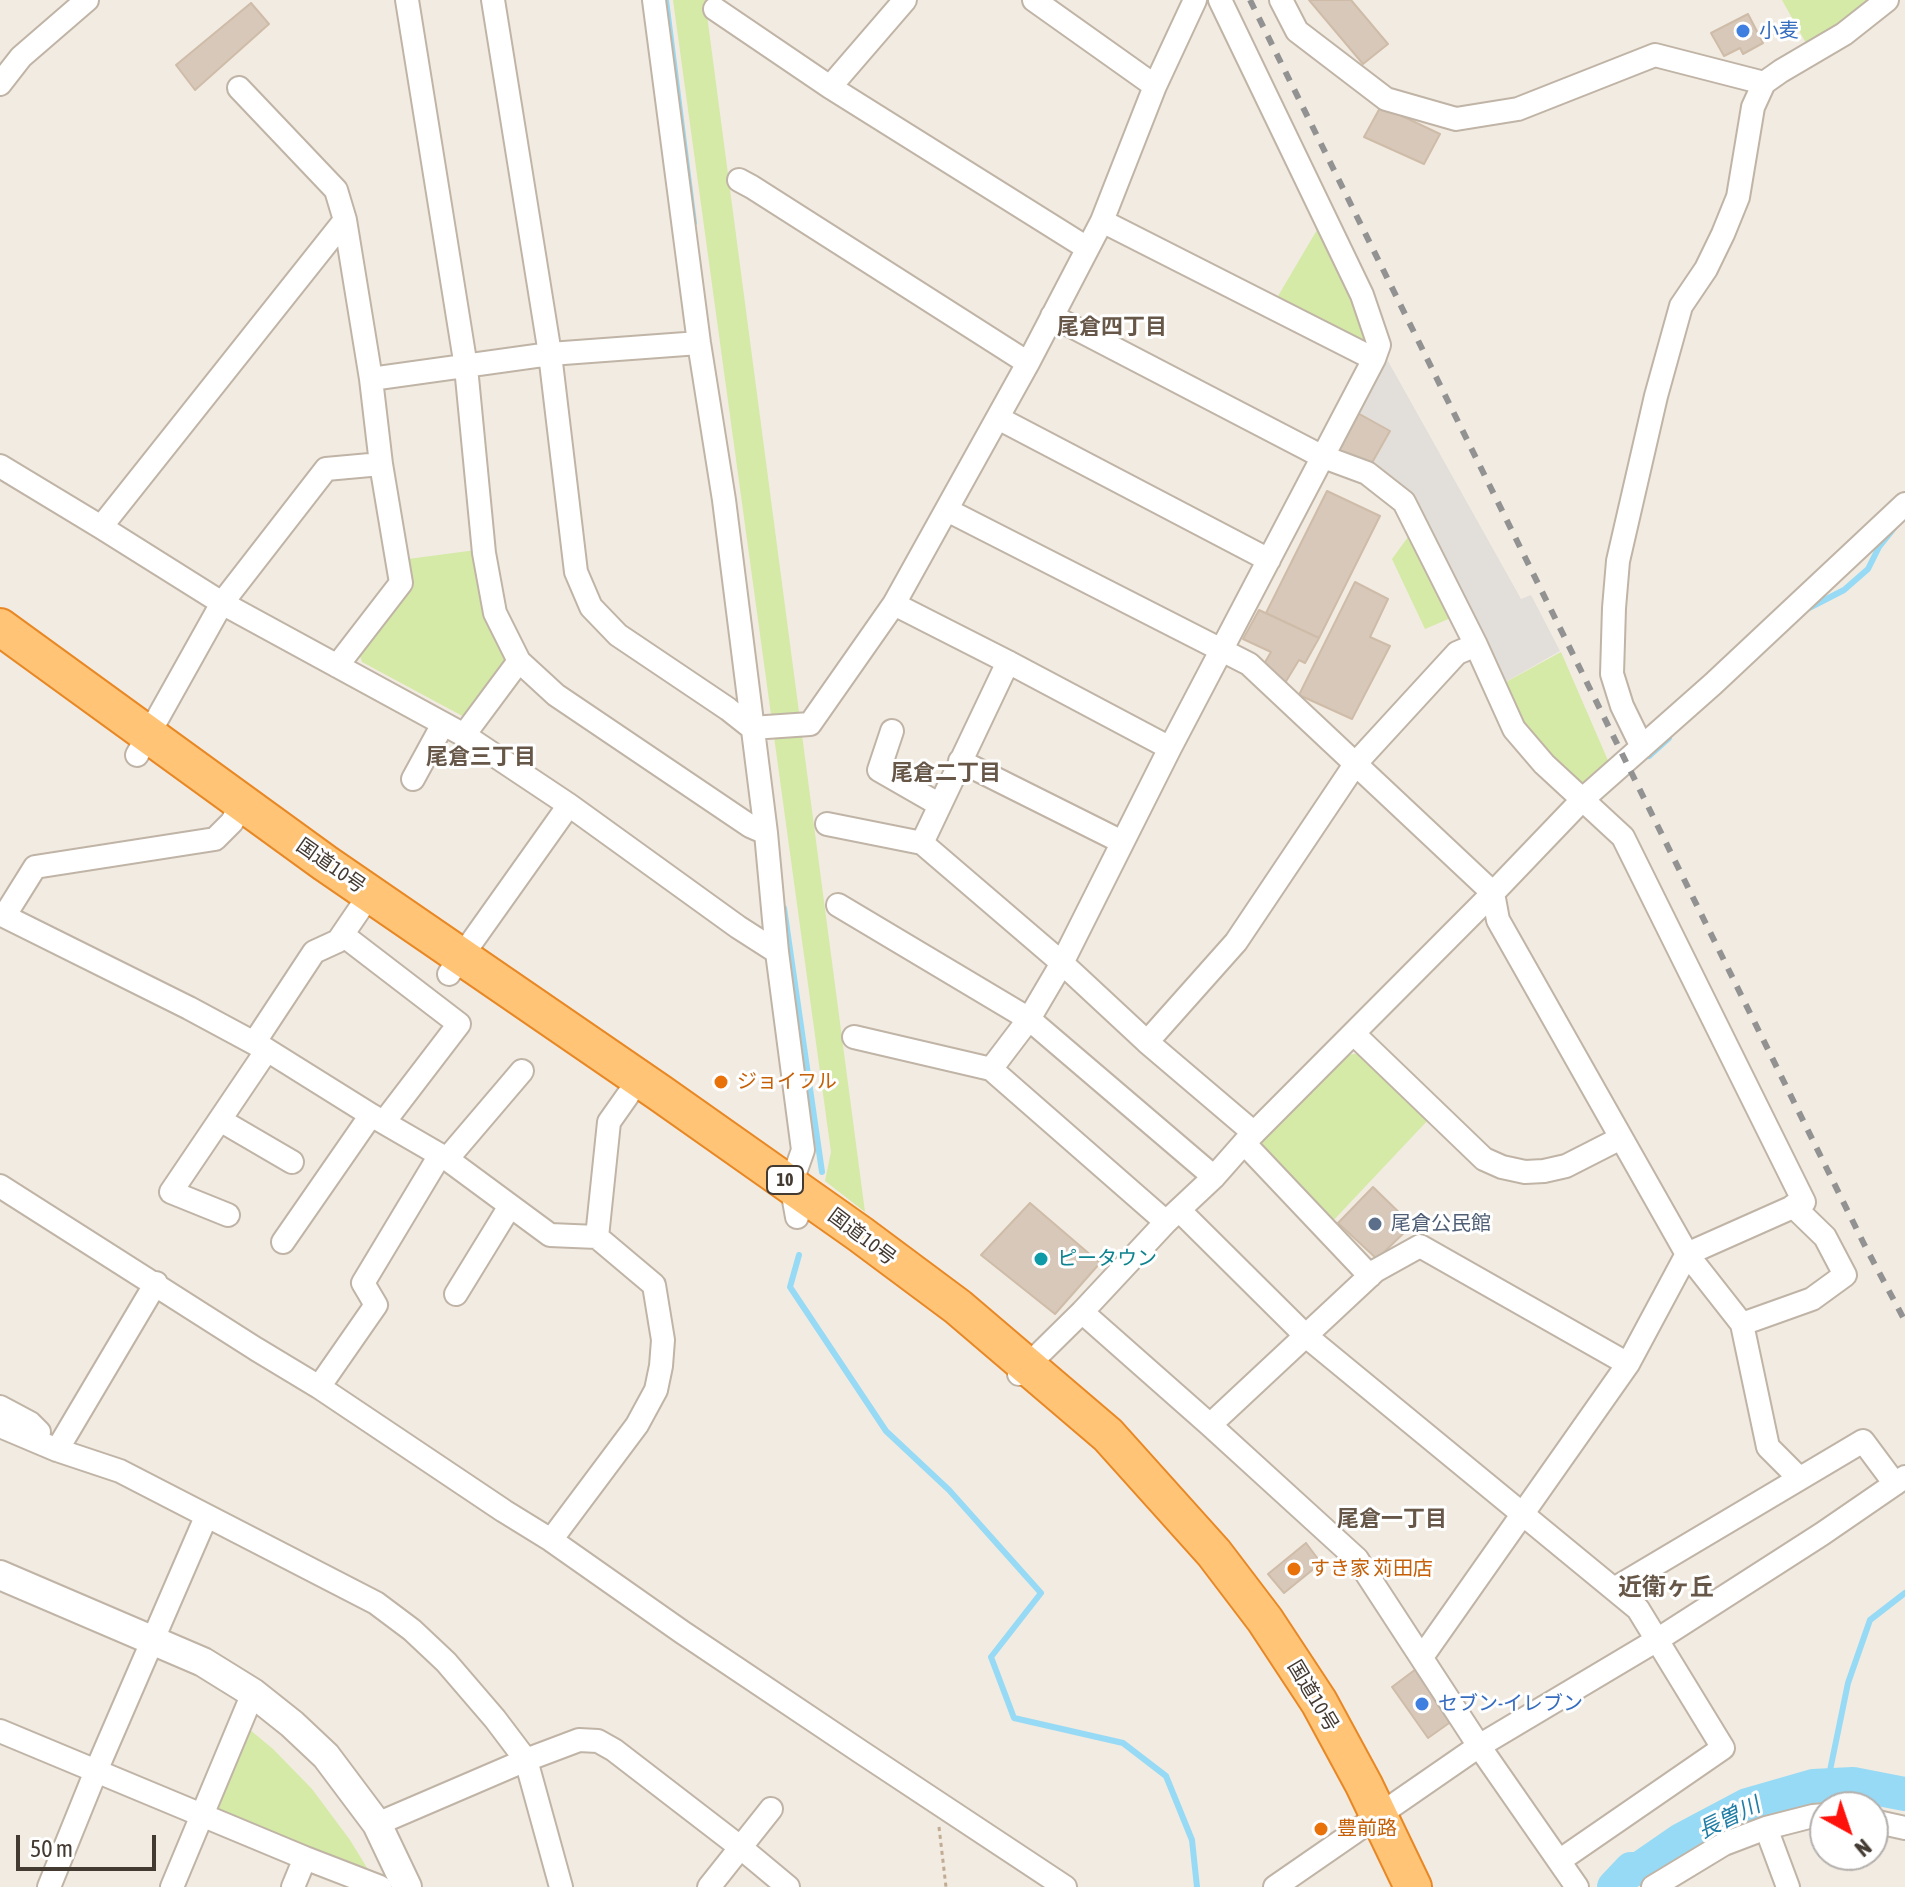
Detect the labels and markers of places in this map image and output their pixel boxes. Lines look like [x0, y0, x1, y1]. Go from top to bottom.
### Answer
place label: 小麦 [1759, 19, 1799, 43]
marker: 小麦 [1734, 22, 1752, 40]
place label: ジョイフル [737, 1070, 837, 1094]
marker: ジョイフル [712, 1073, 730, 1091]
place label: 尾倉公民館 [1391, 1212, 1491, 1236]
marker: 尾倉公民館 [1366, 1215, 1384, 1233]
place label: ピータウン [1057, 1247, 1157, 1271]
marker: ピータウン [1032, 1250, 1050, 1268]
place label: すき家 苅田店 [1310, 1557, 1433, 1581]
marker: すき家 苅田店 [1285, 1560, 1303, 1578]
place label: セブン-イレブン [1438, 1692, 1583, 1716]
marker: セブン-イレブン [1413, 1695, 1431, 1713]
place label: 豊前路 [1337, 1817, 1397, 1841]
marker: 豊前路 [1312, 1820, 1330, 1838]

